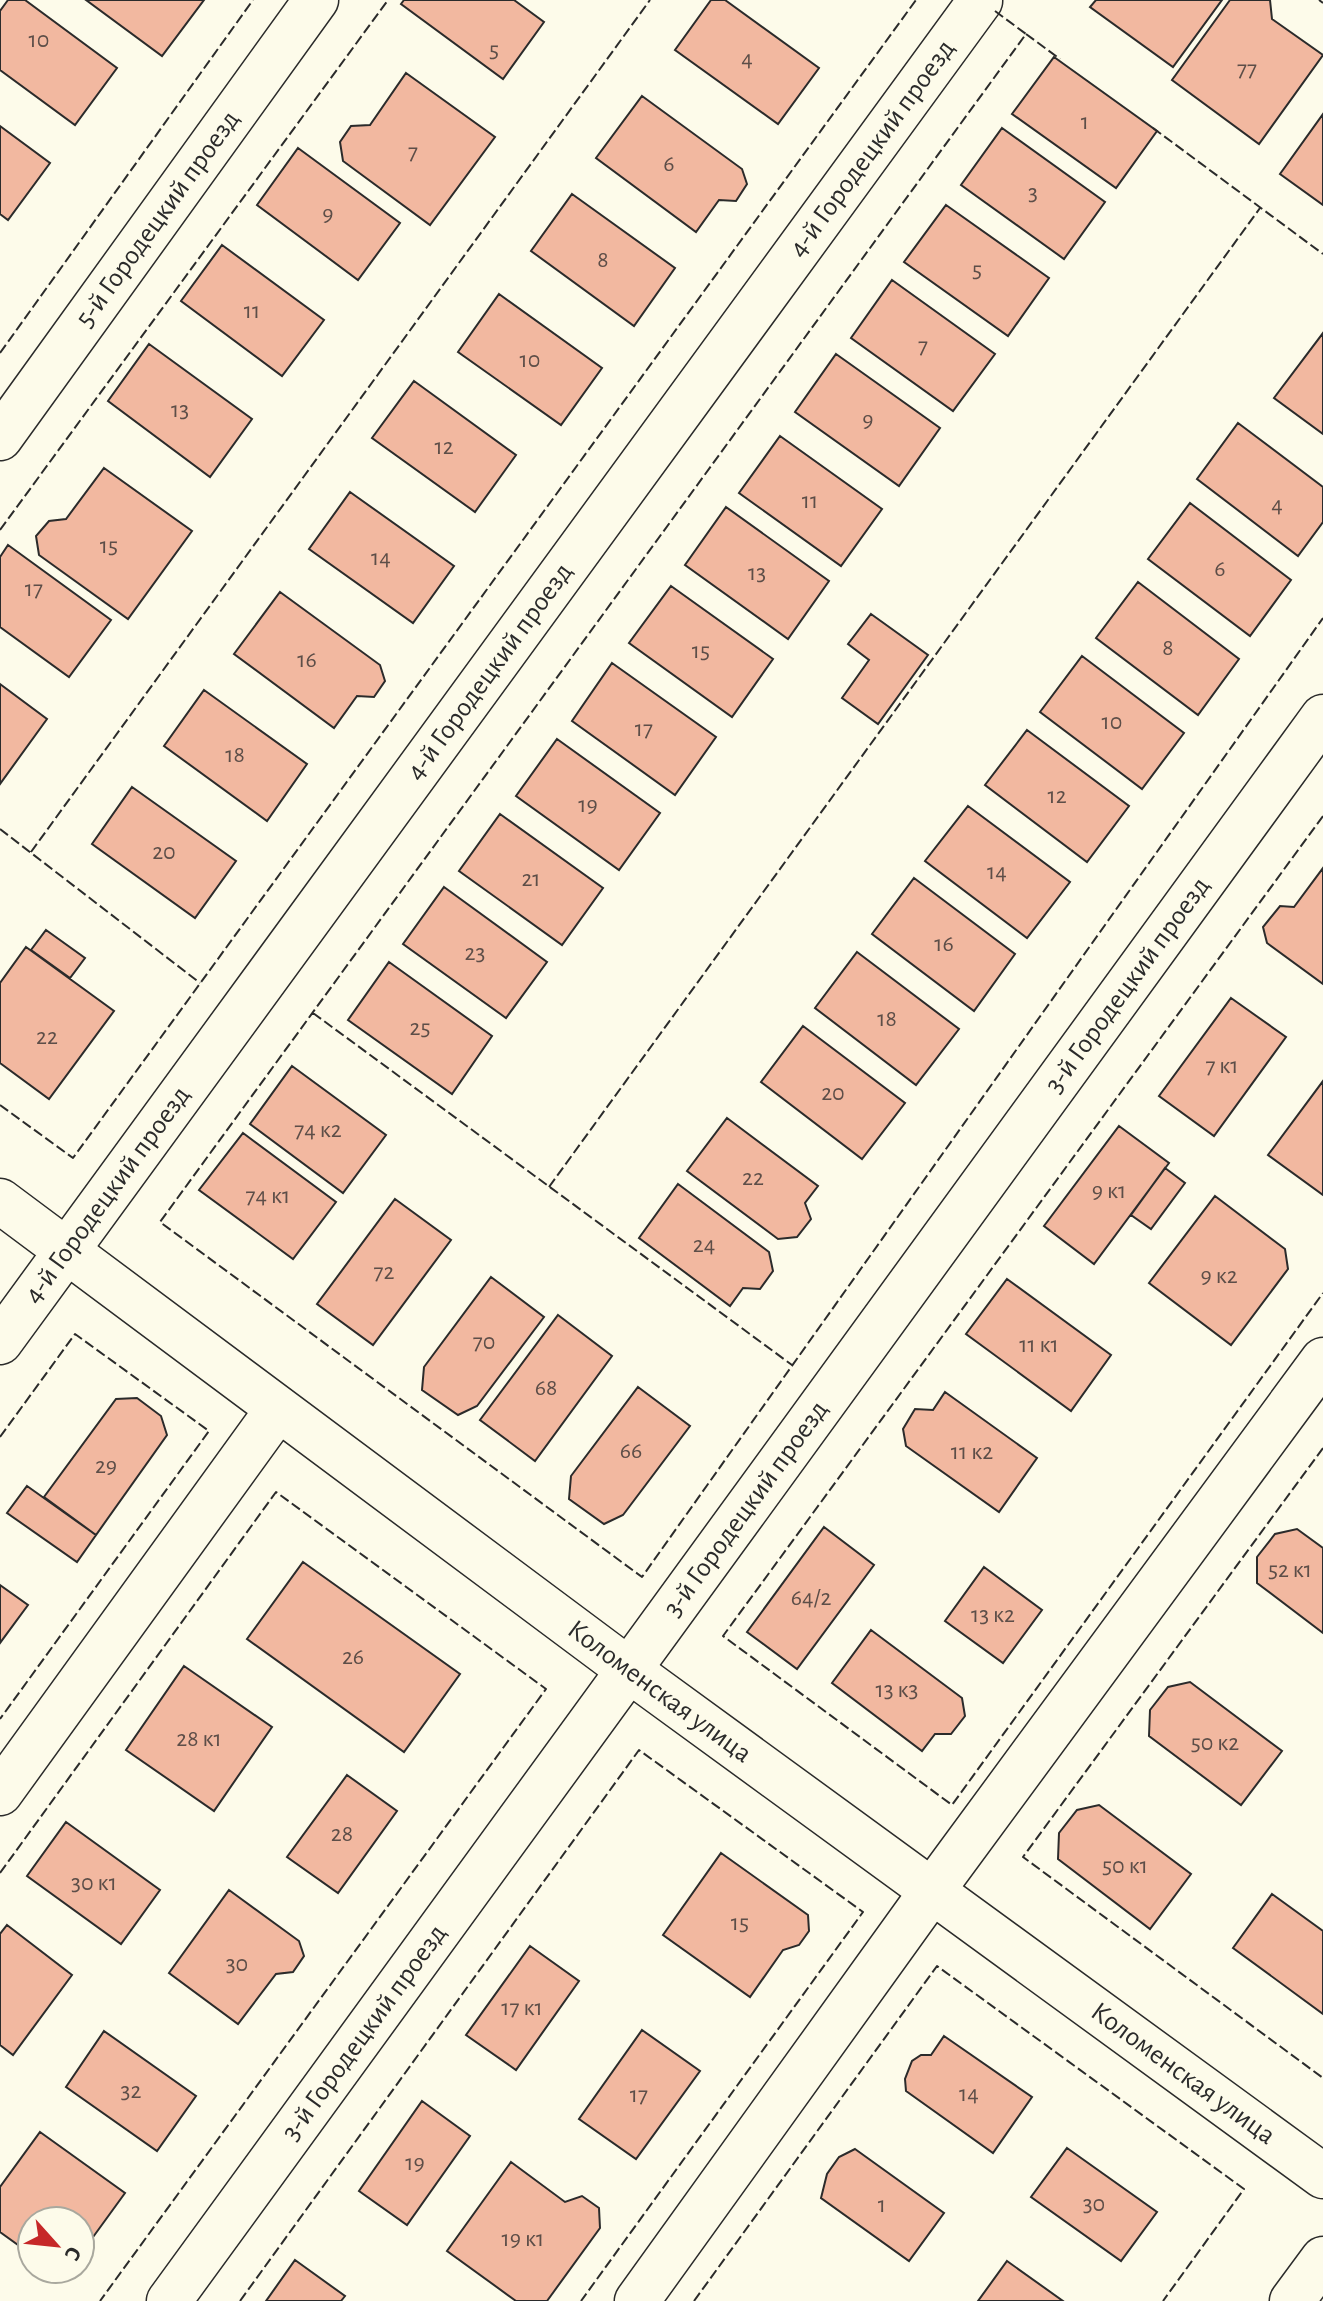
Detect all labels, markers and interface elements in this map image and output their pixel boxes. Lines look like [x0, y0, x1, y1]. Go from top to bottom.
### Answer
house number: 10 [29, 28, 49, 52]
street label: 4-й Городецкий проезд [784, 35, 960, 262]
house number: 5 [489, 38, 499, 62]
house number: 4 [741, 47, 753, 71]
house number: 77 [1237, 57, 1257, 81]
street label: 5-й Городецкий проезд [71, 106, 245, 332]
house number: 1 [1081, 110, 1089, 134]
house number: 7 [408, 140, 418, 164]
house number: 6 [663, 152, 675, 176]
house number: 3 [1028, 181, 1038, 205]
house number: 9 [322, 202, 334, 226]
house number: 8 [597, 248, 609, 272]
house number: 5 [972, 258, 982, 282]
house number: 11 [244, 299, 260, 323]
house number: 7 [918, 334, 928, 358]
house number: 10 [520, 348, 540, 372]
house number: 13 [171, 398, 189, 422]
house number: 9 [862, 408, 874, 432]
house number: 12 [434, 435, 454, 459]
house number: 11 [802, 489, 818, 513]
house number: 4 [1271, 493, 1283, 517]
house number: 15 [100, 534, 118, 558]
house number: 14 [371, 546, 391, 570]
house number: 6 [1214, 557, 1226, 581]
street label: 4-й Городецкий проезд [401, 558, 578, 786]
house number: 13 [748, 561, 766, 585]
house number: 17 [25, 577, 43, 601]
house number: 8 [1162, 636, 1174, 660]
house number: 15 [692, 639, 710, 663]
house number: 16 [297, 648, 317, 672]
house number: 10 [1102, 710, 1122, 734]
house number: 17 [635, 717, 653, 741]
house number: 18 [225, 743, 245, 767]
house number: 12 [1047, 784, 1067, 808]
house number: 19 [578, 793, 598, 817]
house number: 20 [152, 840, 176, 864]
house number: 14 [987, 860, 1007, 884]
house number: 21 [521, 867, 541, 891]
street label: 3-й Городецкий проезд [1040, 872, 1215, 1098]
house number: 16 [934, 932, 954, 956]
house number: 23 [465, 941, 485, 965]
house number: 18 [877, 1007, 897, 1031]
house number: 25 [410, 1016, 430, 1040]
house number: 22 [36, 1025, 58, 1049]
house number: 7 к1 [1205, 1054, 1239, 1078]
street label: 4-й Городецкий проезд [19, 1081, 196, 1309]
house number: 20 [821, 1081, 845, 1105]
house number: 74 к2 [294, 1118, 342, 1142]
house number: 22 [742, 1166, 764, 1190]
house number: 9 к1 [1092, 1179, 1126, 1203]
house number: 74 к1 [246, 1184, 290, 1208]
house number: 24 [693, 1233, 715, 1257]
house number: 72 [374, 1260, 395, 1284]
house number: 9 к2 [1200, 1264, 1238, 1288]
house number: 70 [473, 1330, 495, 1354]
house number: 11 к1 [1019, 1333, 1059, 1357]
house number: 68 [535, 1376, 557, 1400]
street label: 3-й Городецкий проезд [658, 1396, 834, 1622]
house number: 66 [620, 1439, 642, 1463]
house number: 11 к2 [951, 1440, 993, 1464]
house number: 29 [95, 1454, 117, 1478]
house number: 52 к1 [1268, 1558, 1312, 1582]
house number: 64/2 [791, 1586, 831, 1610]
house number: 13 к2 [971, 1603, 1015, 1627]
street label: Коломенская улица [562, 1615, 757, 1768]
house number: 26 [342, 1645, 364, 1669]
house number: 13 к3 [875, 1678, 919, 1702]
house number: 28 к1 [176, 1727, 222, 1751]
house number: 50 к2 [1191, 1731, 1239, 1755]
house number: 28 [331, 1822, 353, 1846]
house number: 50 к1 [1102, 1854, 1148, 1878]
house number: 30 к1 [71, 1871, 117, 1895]
house number: 15 [731, 1911, 749, 1935]
street label: 3-й Городецкий проезд [277, 1920, 452, 2146]
house number: 30 [226, 1952, 248, 1976]
house number: 17 к1 [501, 1996, 543, 2020]
street label: Коломенская улица [1085, 1998, 1280, 2150]
house number: 32 [121, 2079, 141, 2103]
house number: 14 [959, 2082, 979, 2106]
house number: 17 [630, 2083, 648, 2107]
house number: 19 [405, 2151, 425, 2175]
house number: 30 [1083, 2192, 1105, 2216]
house number: 1 [878, 2193, 886, 2217]
north arrow [16, 2205, 96, 2285]
house number: 19 к1 [502, 2227, 544, 2251]
text: С [60, 2243, 85, 2264]

